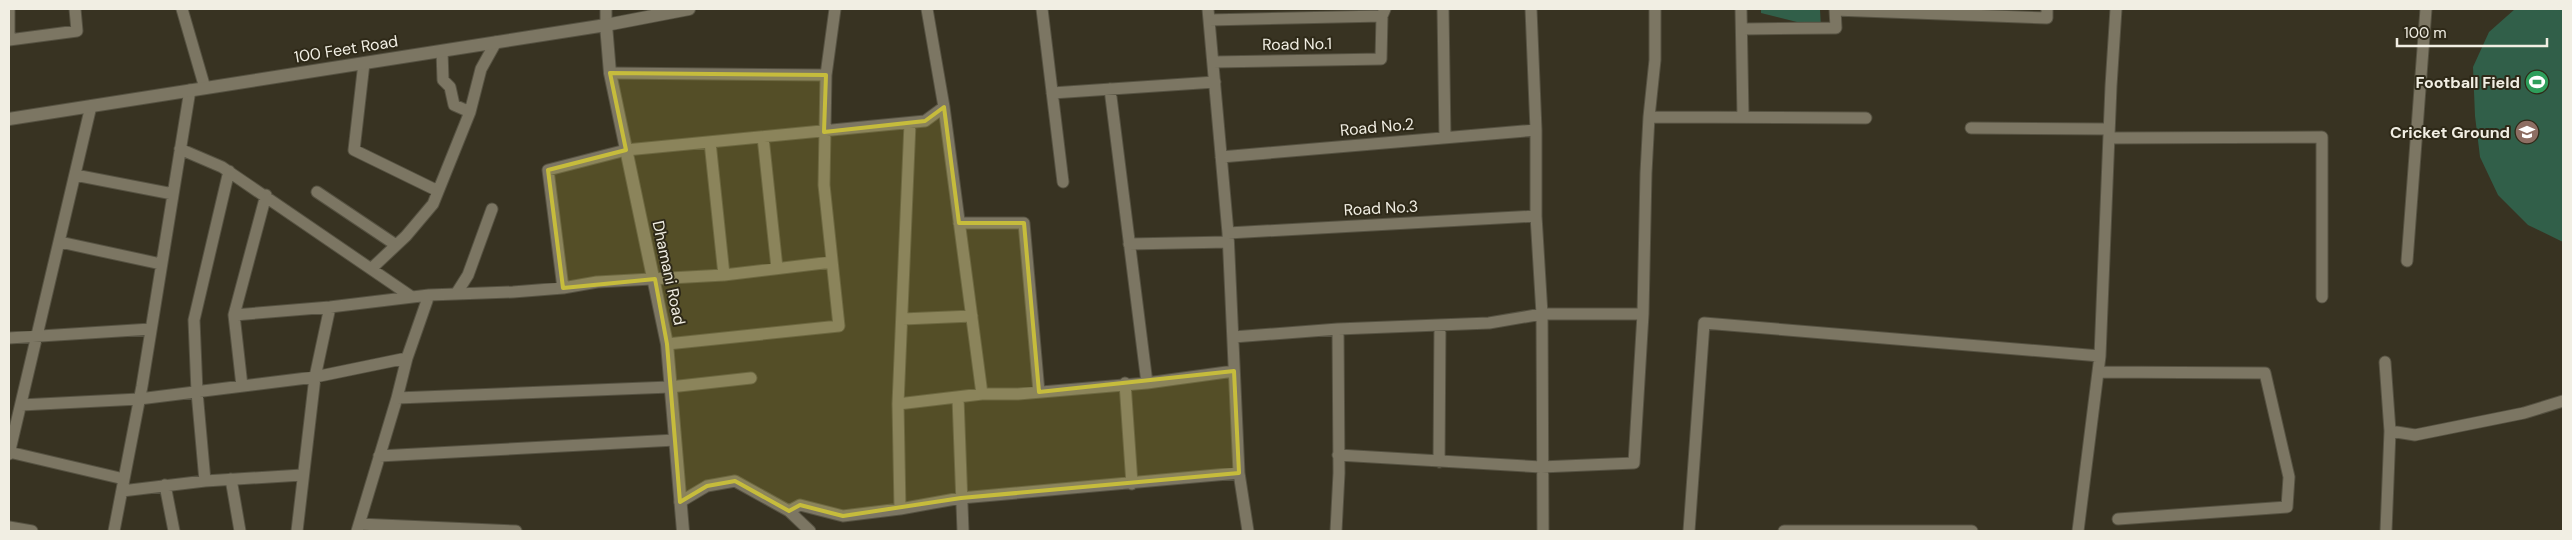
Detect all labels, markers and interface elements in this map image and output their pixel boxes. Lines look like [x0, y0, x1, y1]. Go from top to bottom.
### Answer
scale bar [2397, 15, 2547, 47]
text: 100 m [2404, 23, 2447, 43]
street label: 100 Feet Road [292, 30, 400, 68]
street label: Road No.1 [1262, 33, 1332, 55]
sports icon: Football Field [2524, 69, 2550, 95]
place label: Football Field [2416, 72, 2520, 93]
street label: Road No.2 [1339, 113, 1415, 141]
school or university icon: Cricket Ground [2514, 119, 2540, 145]
place label: Cricket Ground [2390, 122, 2510, 143]
street label: Road No.3 [1343, 196, 1419, 220]
street label: Dhamani Road [648, 219, 690, 327]

